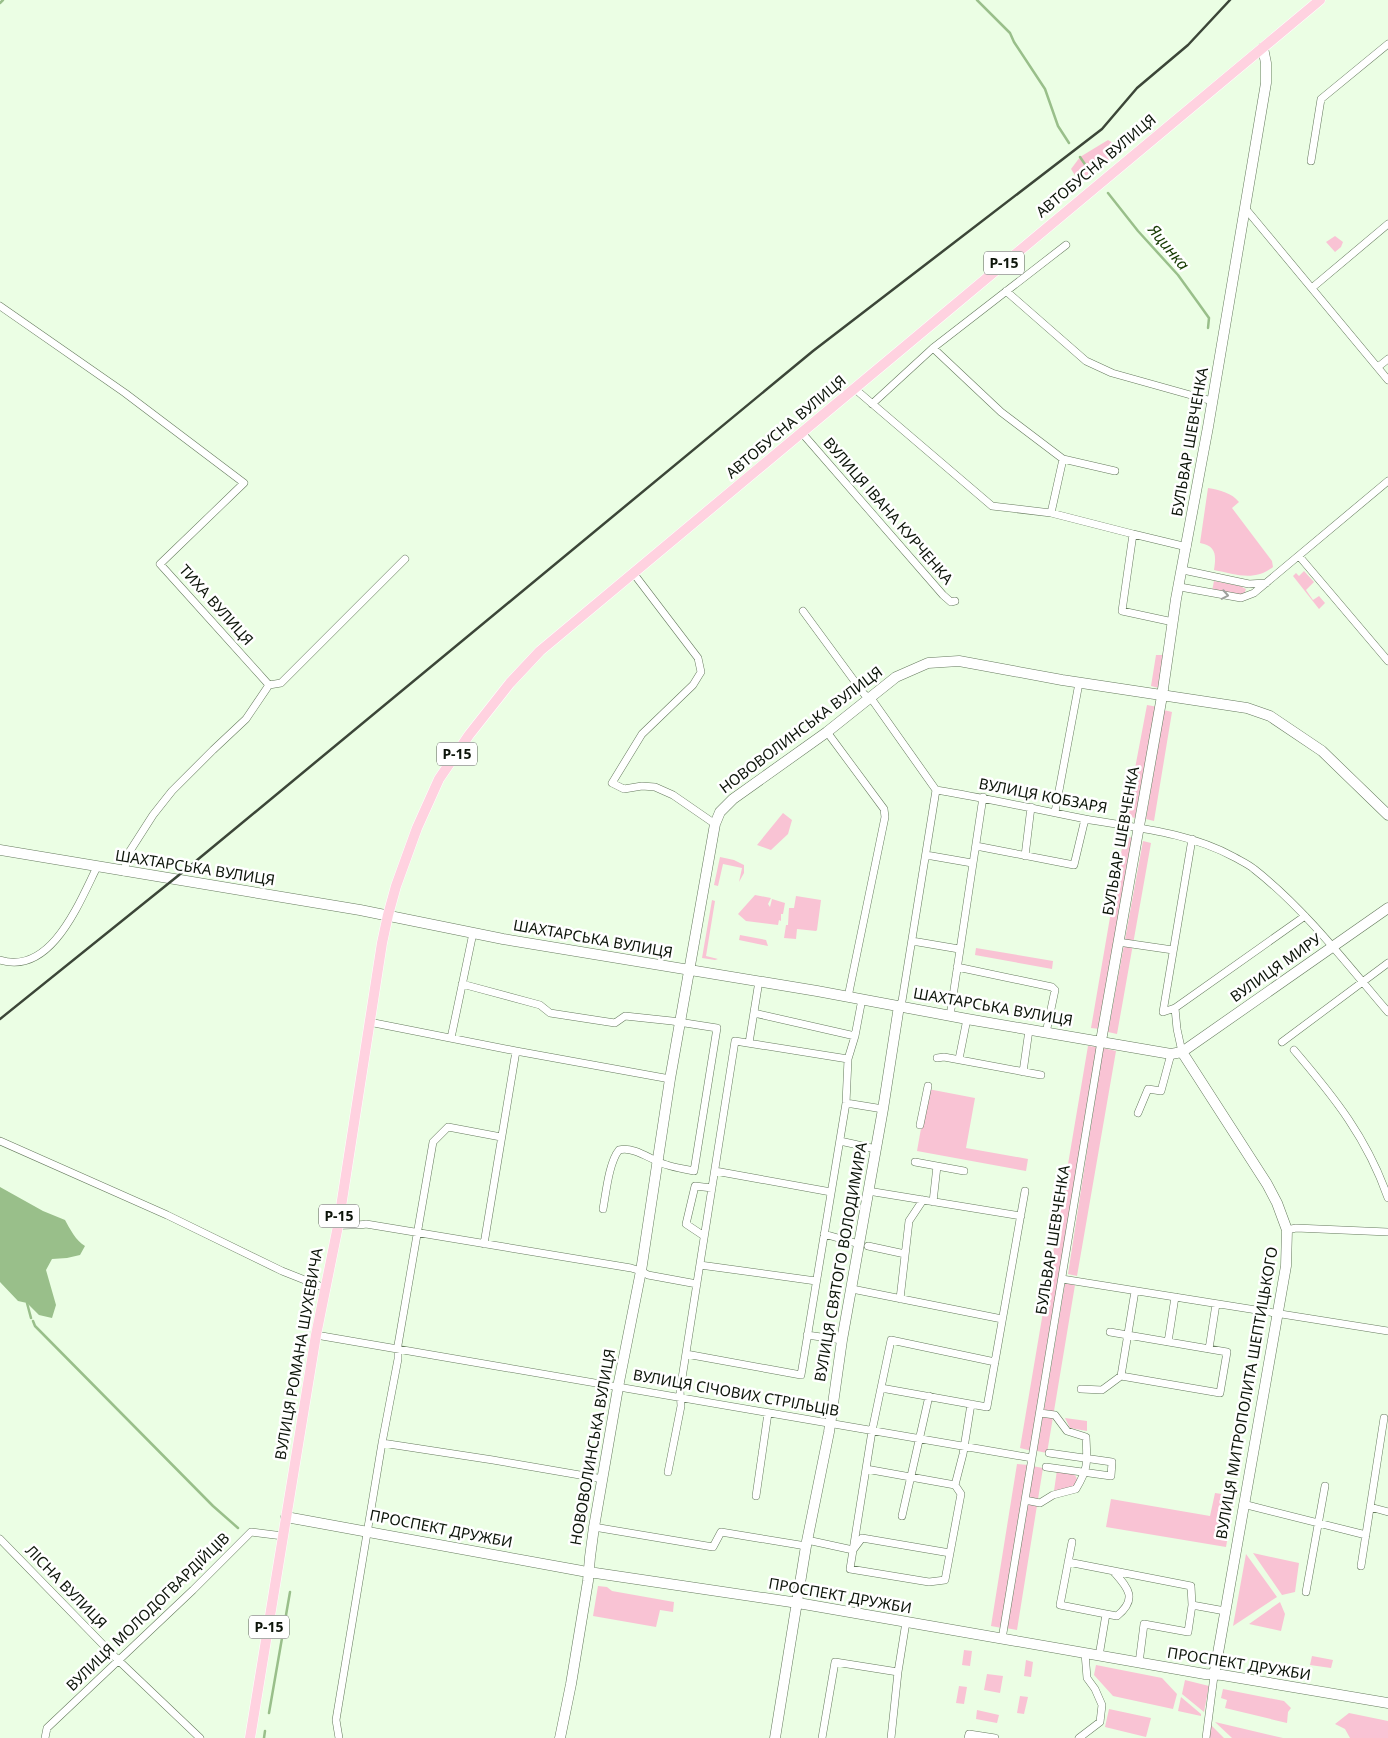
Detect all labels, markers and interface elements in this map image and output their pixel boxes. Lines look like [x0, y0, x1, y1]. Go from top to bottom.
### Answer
street label: АВТОБУСНА ВУЛИЦЯ [1031, 109, 1160, 221]
water label: Яцинка [1143, 219, 1195, 275]
road number: Р-15 [984, 252, 1024, 274]
street label: БУЛЬВАР ШЕВЧЕНКА [1166, 365, 1212, 518]
street label: АВТОБУСНА ВУЛИЦЯ [721, 370, 850, 482]
street label: ВУЛИЦЯ ІВАНА КУРЧЕНКА [819, 433, 958, 588]
street label: ТИХА ВУЛИЦЯ [175, 560, 258, 649]
one-way arrow [1220, 590, 1229, 600]
street label: НОВОВОЛИНСЬКА ВУЛИЦЯ [715, 661, 886, 797]
road number: Р-15 [437, 742, 477, 766]
street label: БУЛЬВАР ШЕВЧЕНКА [1097, 764, 1143, 917]
street label: ВУЛИЦЯ КОБЗАРЯ [977, 773, 1109, 817]
street label: ШАХТАРСЬКА ВУЛИЦЯ [114, 845, 276, 890]
street label: ШАХТАРСЬКА ВУЛИЦЯ [512, 914, 674, 962]
street label: ВУЛИЦЯ МИРУ [1226, 928, 1326, 1006]
street label: ШАХТАРСЬКА ВУЛИЦЯ [912, 982, 1074, 1030]
street label: ВУЛИЦЯ СВЯТОГО ВОЛОДИМИРА [809, 1140, 871, 1383]
street label: БУЛЬВАР ШЕВЧЕНКА [1030, 1163, 1074, 1316]
road number: Р-15 [319, 1204, 359, 1228]
street label: ВУЛИЦЯ МИТРОПОЛИТА ШЕПТИЦЬКОГО [1210, 1245, 1282, 1541]
street label: ВУЛИЦЯ РОМАНА ШУХЕВИЧА [270, 1246, 327, 1461]
street label: НОВОВОЛИНСЬКА ВУЛИЦЯ [565, 1347, 619, 1547]
street label: ВУЛИЦЯ СІЧОВИХ СТРІЛЬЦІВ [631, 1364, 841, 1420]
street label: ПРОСПЕКТ ДРУЖБИ [368, 1504, 514, 1552]
street label: ВУЛИЦЯ МОЛОДОГВАРДІЙЦІВ [61, 1528, 233, 1695]
street label: ЛІСНА ВУЛИЦЯ [22, 1540, 112, 1632]
street label: ПРОСПЕКТ ДРУЖБИ [767, 1573, 913, 1617]
road number: Р-15 [249, 1615, 289, 1638]
street label: ПРОСПЕКТ ДРУЖБИ [1166, 1642, 1312, 1684]

